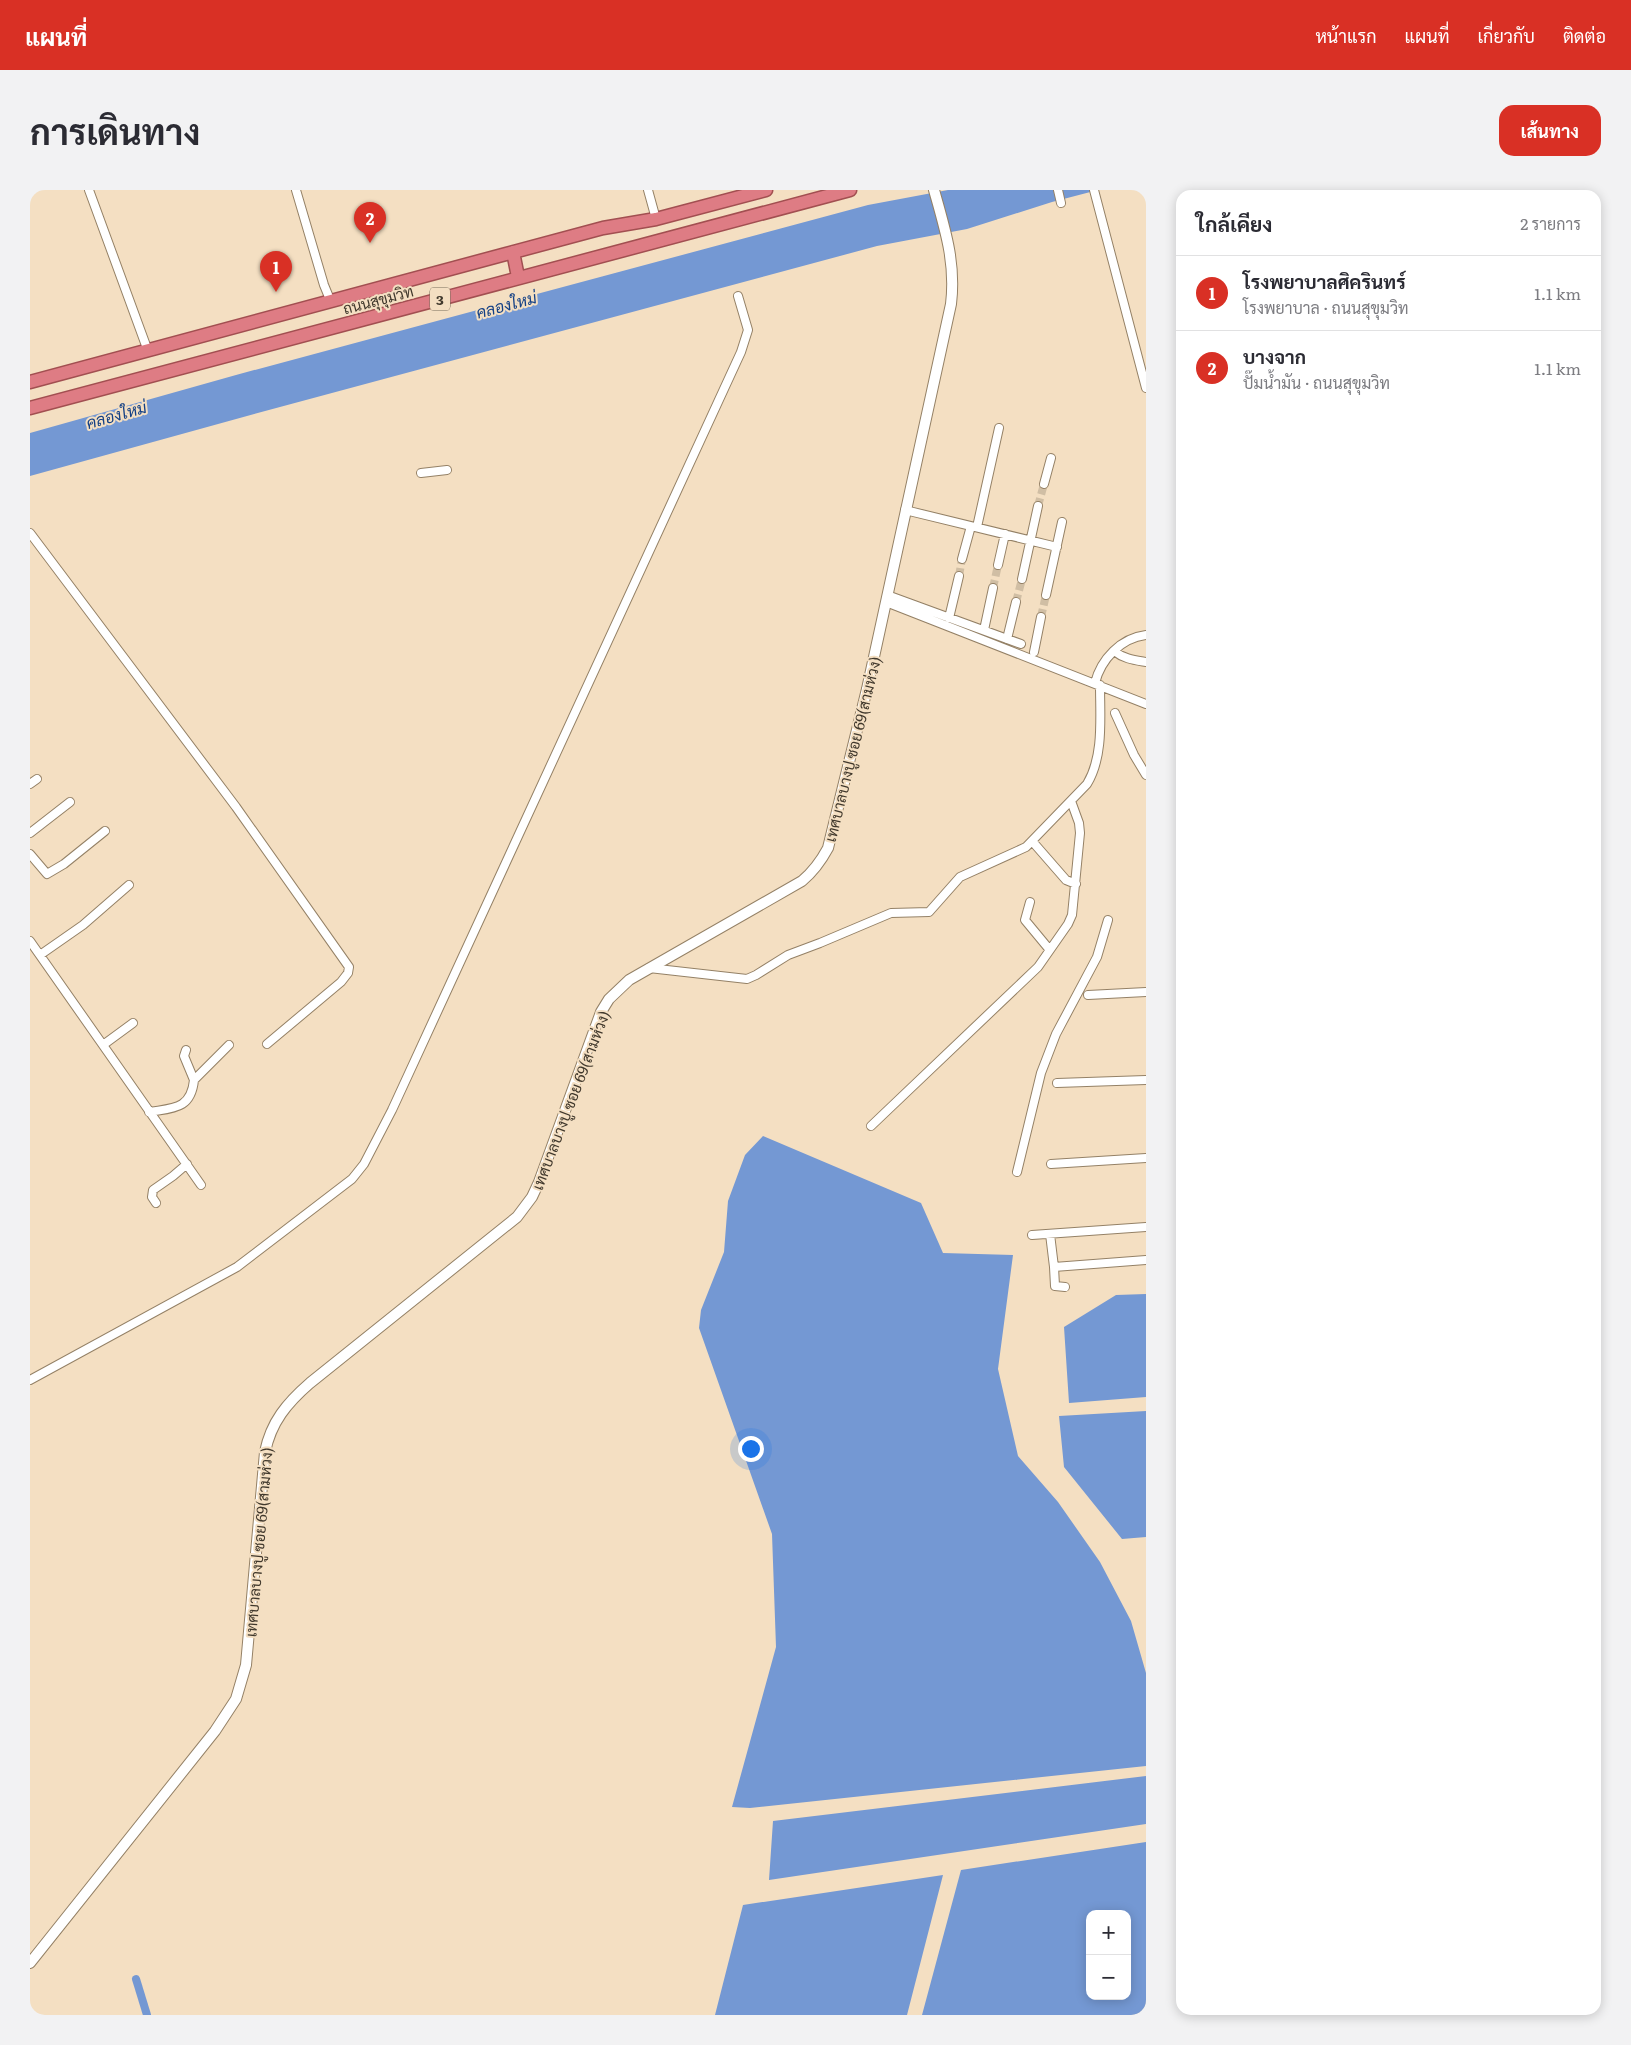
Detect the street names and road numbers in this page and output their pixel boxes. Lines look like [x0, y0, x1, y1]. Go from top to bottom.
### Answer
street label: ถนนสุขุมวิท [340, 279, 416, 320]
road number: 3 [430, 288, 450, 310]
street label: เทศบาลบางปู ซอย 69(สามห่วง) [818, 654, 886, 844]
street label: เทศบาลบางปู ซอย 69(สามห่วง) [525, 1007, 615, 1193]
street label: เทศบาลบางปู ซอย 69(สามห่วง) [238, 1446, 278, 1638]

